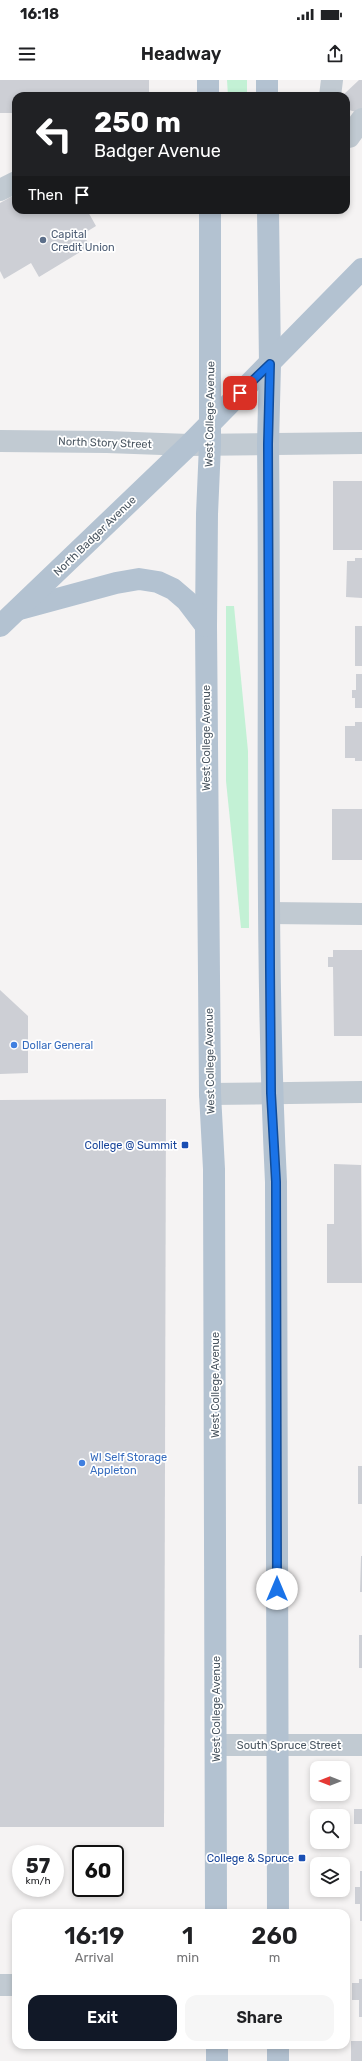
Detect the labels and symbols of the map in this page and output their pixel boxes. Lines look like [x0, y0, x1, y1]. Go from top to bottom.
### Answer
place label: Capital Credit Union [51, 228, 115, 254]
marker: Capital Credit Union [38, 235, 48, 245]
street label: West College Avenue [203, 361, 217, 467]
pin [223, 376, 257, 410]
street label: North Story Street [58, 435, 153, 451]
street label: North Badger Avenue [51, 493, 139, 579]
street label: West College Avenue [200, 685, 213, 791]
street label: West College Avenue [203, 1008, 217, 1114]
place label: Dollar General [22, 1039, 93, 1052]
marker: Dollar General [9, 1040, 19, 1050]
place label: College @ Summit [85, 1139, 178, 1152]
marker: College @ Summit [180, 1140, 190, 1150]
street label: West College Avenue [209, 1332, 222, 1438]
place label: WI Self Storage Appleton [90, 1451, 167, 1477]
marker: WI Self Storage Appleton [77, 1458, 87, 1468]
position arrow [256, 1568, 298, 1610]
street label: West College Avenue [210, 1656, 223, 1762]
street label: South Spruce Street [237, 1739, 342, 1752]
north arrow [310, 1761, 350, 1801]
speed limit sign: 60 [72, 1845, 124, 1897]
place label: College & Spruce [207, 1852, 294, 1865]
marker: College & Spruce [297, 1853, 307, 1863]

